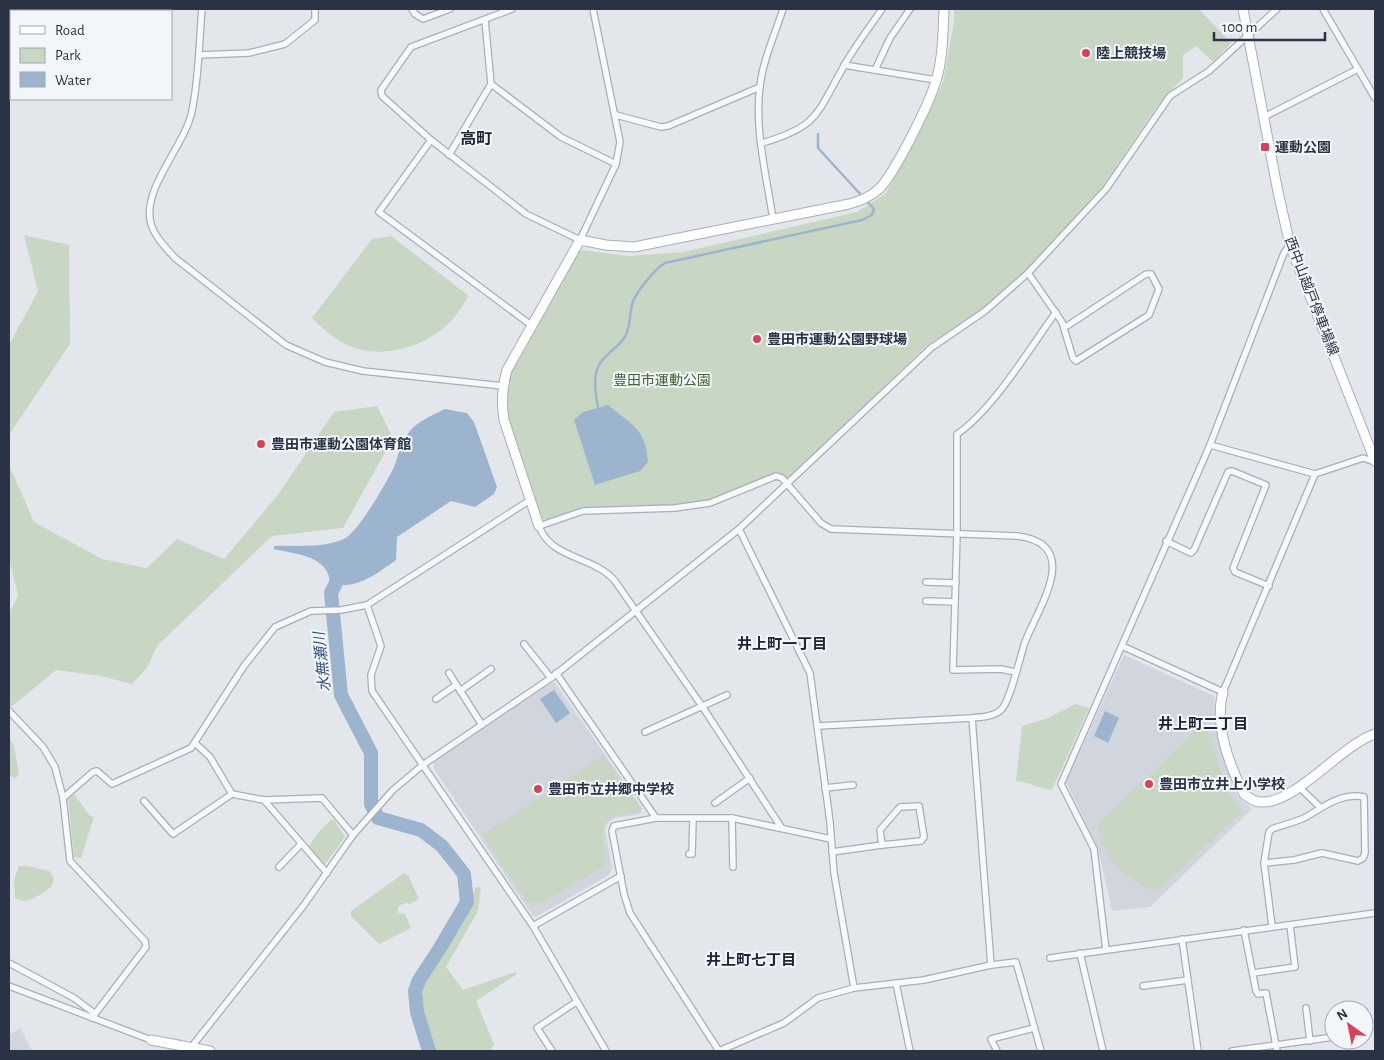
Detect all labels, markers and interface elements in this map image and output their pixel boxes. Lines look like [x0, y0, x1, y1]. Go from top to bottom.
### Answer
legend [10, 10, 172, 100]
scale bar [1214, 10, 1325, 42]
text: 100 m [1222, 20, 1257, 35]
text: Road [55, 23, 85, 38]
place label: 陸上競技場 [1096, 46, 1166, 61]
marker: 陸上競技場 [1080, 47, 1092, 59]
text: Park [55, 48, 81, 63]
text: Water [55, 73, 91, 88]
district label: 高町 [460, 130, 492, 147]
place label: 運動公園 [1275, 140, 1331, 155]
marker: 運動公園 [1259, 141, 1271, 153]
street label: 西中山越戸停車場線 [1282, 235, 1341, 358]
place label: 豊田市運動公園野球場 [767, 332, 907, 347]
marker: 豊田市運動公園野球場 [751, 333, 763, 345]
park label: 豊田市運動公園 [613, 373, 711, 388]
place label: 豊田市運動公園体育館 [271, 437, 411, 452]
marker: 豊田市運動公園体育館 [255, 438, 267, 450]
water label: 水無瀬川 [311, 629, 333, 693]
district label: 井上町一丁目 [737, 635, 827, 652]
district label: 井上町二丁目 [1158, 715, 1248, 732]
place label: 豊田市立井上小学校 [1159, 776, 1285, 792]
marker: 豊田市立井上小学校 [1143, 778, 1155, 790]
place label: 豊田市立井郷中学校 [548, 781, 674, 797]
marker: 豊田市立井郷中学校 [532, 783, 544, 795]
district label: 井上町七丁目 [706, 951, 796, 968]
north arrow [1324, 1000, 1374, 1050]
text: N [1335, 1006, 1350, 1023]

